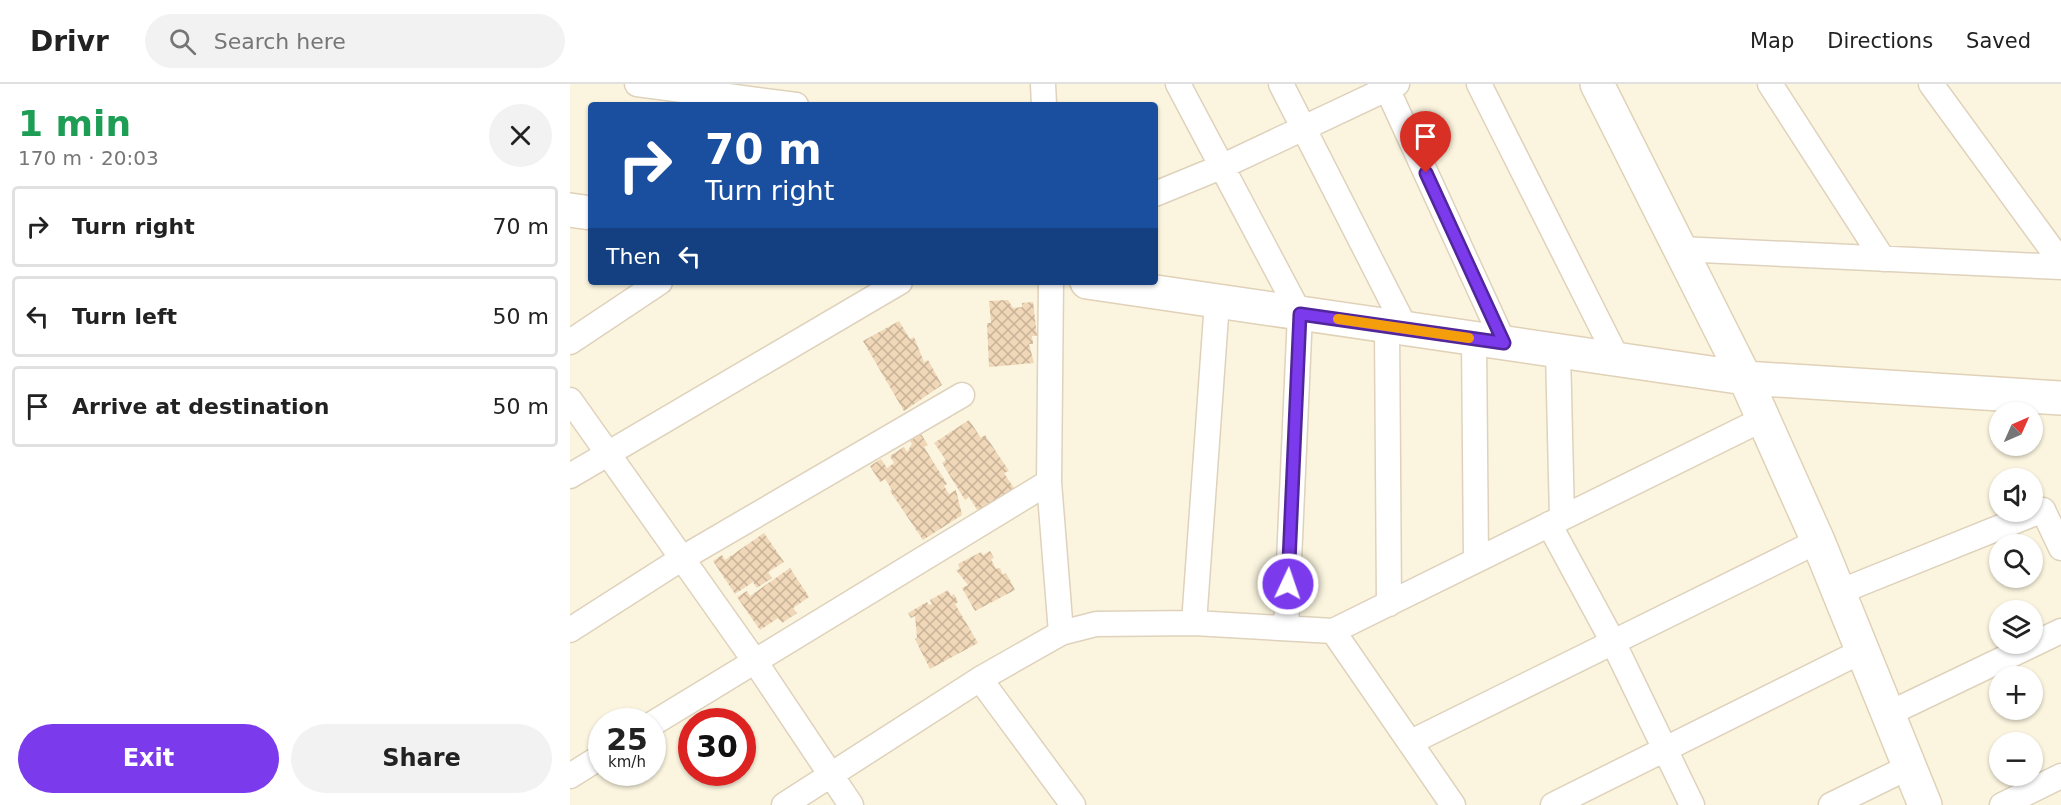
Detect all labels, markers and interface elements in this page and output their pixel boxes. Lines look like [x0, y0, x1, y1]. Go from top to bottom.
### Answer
search box [145, 14, 565, 68]
text: Drivr [30, 25, 109, 58]
icon: search [166, 25, 199, 58]
text: Search here [214, 29, 346, 54]
text: Map [1750, 29, 1794, 53]
text: Directions [1827, 29, 1933, 53]
text: Saved [1966, 29, 2031, 53]
text: 1 min [18, 103, 131, 144]
button: close [489, 104, 552, 167]
pin [1400, 111, 1451, 173]
icon: arrive [1409, 120, 1442, 153]
text: 70 m [705, 125, 822, 174]
icon: right [606, 126, 684, 204]
text: 170 m · 20:03 [18, 146, 159, 170]
text: Turn right [705, 175, 834, 206]
icon: right [21, 210, 54, 243]
text: Turn right [72, 214, 195, 239]
text: 70 m [493, 214, 549, 239]
icon: left [673, 240, 706, 273]
text: Then [606, 244, 661, 269]
icon: left [21, 300, 54, 333]
text: Turn left [72, 304, 177, 329]
text: 50 m [493, 304, 549, 329]
icon: arrive [21, 390, 54, 423]
text: Arrive at destination [72, 394, 329, 419]
text: 50 m [493, 394, 549, 419]
north arrow [1989, 402, 2043, 456]
map controls [1989, 402, 2043, 786]
button: sound [1989, 468, 2043, 522]
button: search [1989, 534, 2043, 588]
position arrow [1256, 552, 1320, 616]
button: layers [1989, 600, 2043, 654]
button: + [1989, 666, 2043, 720]
speed limit sign: 30 [678, 708, 756, 786]
text: 25 [606, 722, 648, 757]
button: Exit [18, 724, 279, 793]
button: Share [291, 724, 552, 793]
button: − [1989, 732, 2043, 786]
text: km/h [608, 753, 646, 771]

